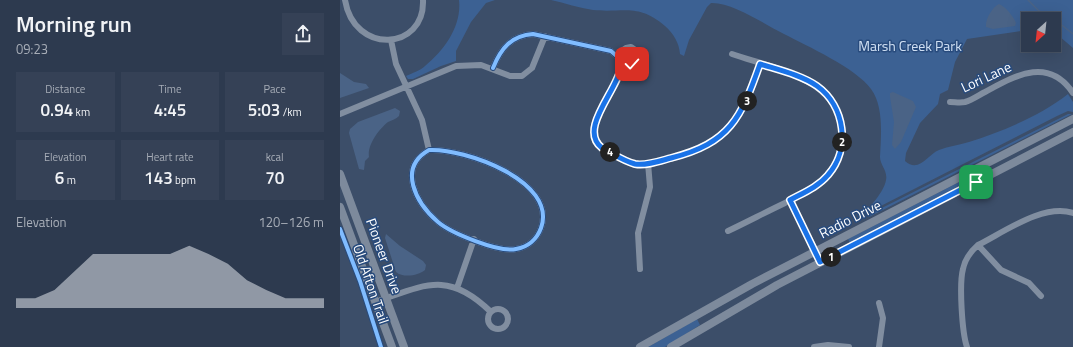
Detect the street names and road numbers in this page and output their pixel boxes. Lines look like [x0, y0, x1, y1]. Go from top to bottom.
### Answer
street label: Lori Lane [957, 56, 1014, 97]
street label: Radio Drive [815, 194, 884, 243]
street label: Pioneer Drive [361, 215, 408, 297]
street label: Old Afton Trail [348, 241, 395, 327]

